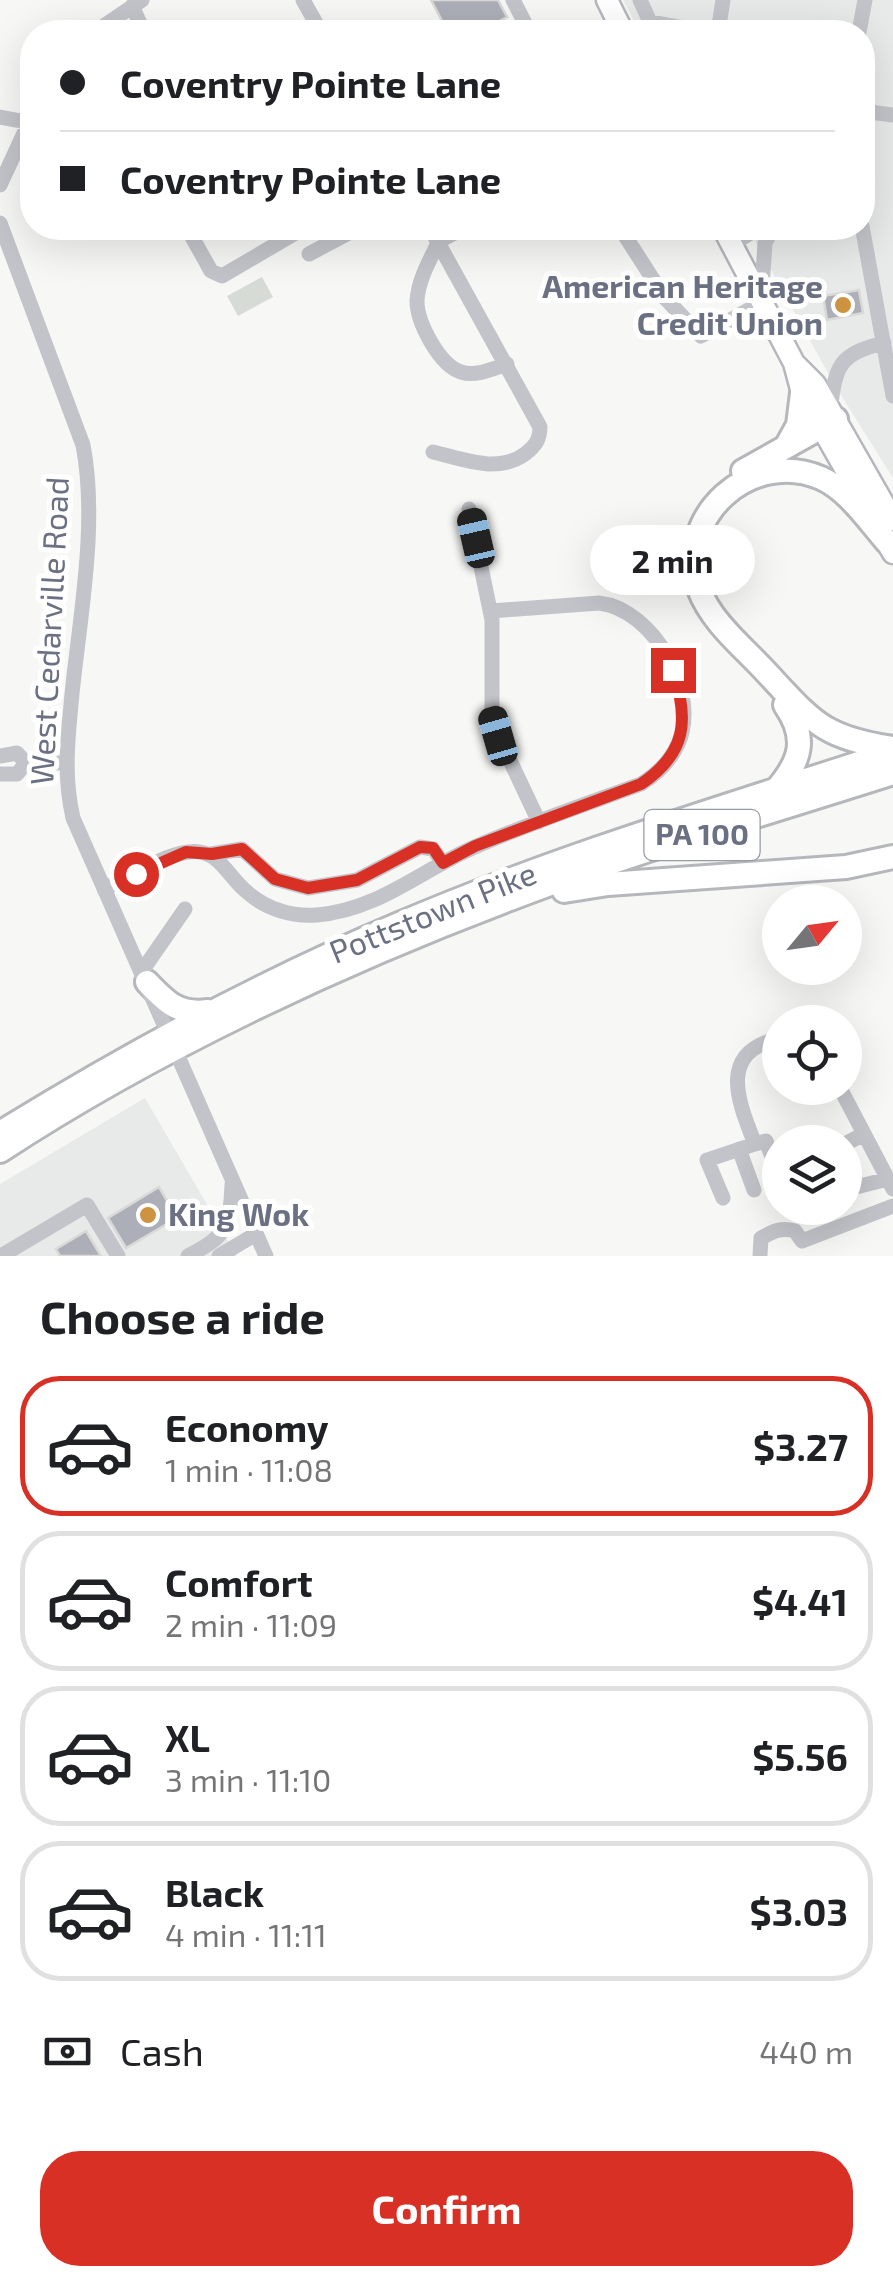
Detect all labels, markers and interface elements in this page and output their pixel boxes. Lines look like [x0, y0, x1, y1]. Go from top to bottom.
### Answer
text: Coventry Pointe Lane [120, 60, 501, 106]
text: Coventry Pointe Lane [120, 156, 501, 202]
place label: American Heritage Credit Union [542, 266, 823, 341]
marker: American Heritage Credit Union [832, 294, 854, 316]
street label: West Cedarville Road [21, 476, 75, 786]
car [455, 505, 497, 571]
callout: 2 min [590, 525, 756, 595]
text: 2 min [632, 541, 713, 579]
route end [651, 648, 696, 693]
car [475, 703, 521, 769]
road number: PA 100 [644, 810, 760, 860]
route start [114, 852, 159, 897]
street label: Pottstown Pike [323, 852, 541, 970]
north arrow [762, 885, 862, 985]
map controls [762, 885, 862, 1225]
button: locate [762, 1005, 862, 1105]
button: layers [762, 1125, 862, 1225]
place label: King Wok [168, 1194, 309, 1232]
marker: King Wok [137, 1204, 159, 1226]
text: Choose a ride [40, 1289, 325, 1343]
icon: car [45, 1401, 135, 1491]
text: Economy [165, 1404, 329, 1450]
text: $3.27 [753, 1423, 848, 1469]
text: 1 min · 11:08 [165, 1450, 333, 1488]
icon: car [45, 1556, 135, 1646]
text: Comfort [165, 1559, 313, 1605]
text: $4.41 [752, 1578, 848, 1624]
text: 2 min · 11:09 [165, 1605, 337, 1643]
icon: car [45, 1711, 135, 1801]
text: XL [165, 1714, 210, 1760]
text: $5.56 [752, 1733, 848, 1779]
text: 3 min · 11:10 [165, 1760, 331, 1798]
icon: car [45, 1866, 135, 1956]
text: Black [165, 1869, 264, 1915]
text: $3.03 [750, 1888, 848, 1934]
text: 4 min · 11:11 [165, 1915, 327, 1953]
icon: cash [40, 2024, 95, 2079]
text: Cash [120, 2028, 204, 2074]
text: 440 m [759, 2032, 853, 2070]
button: Confirm [40, 2151, 853, 2266]

